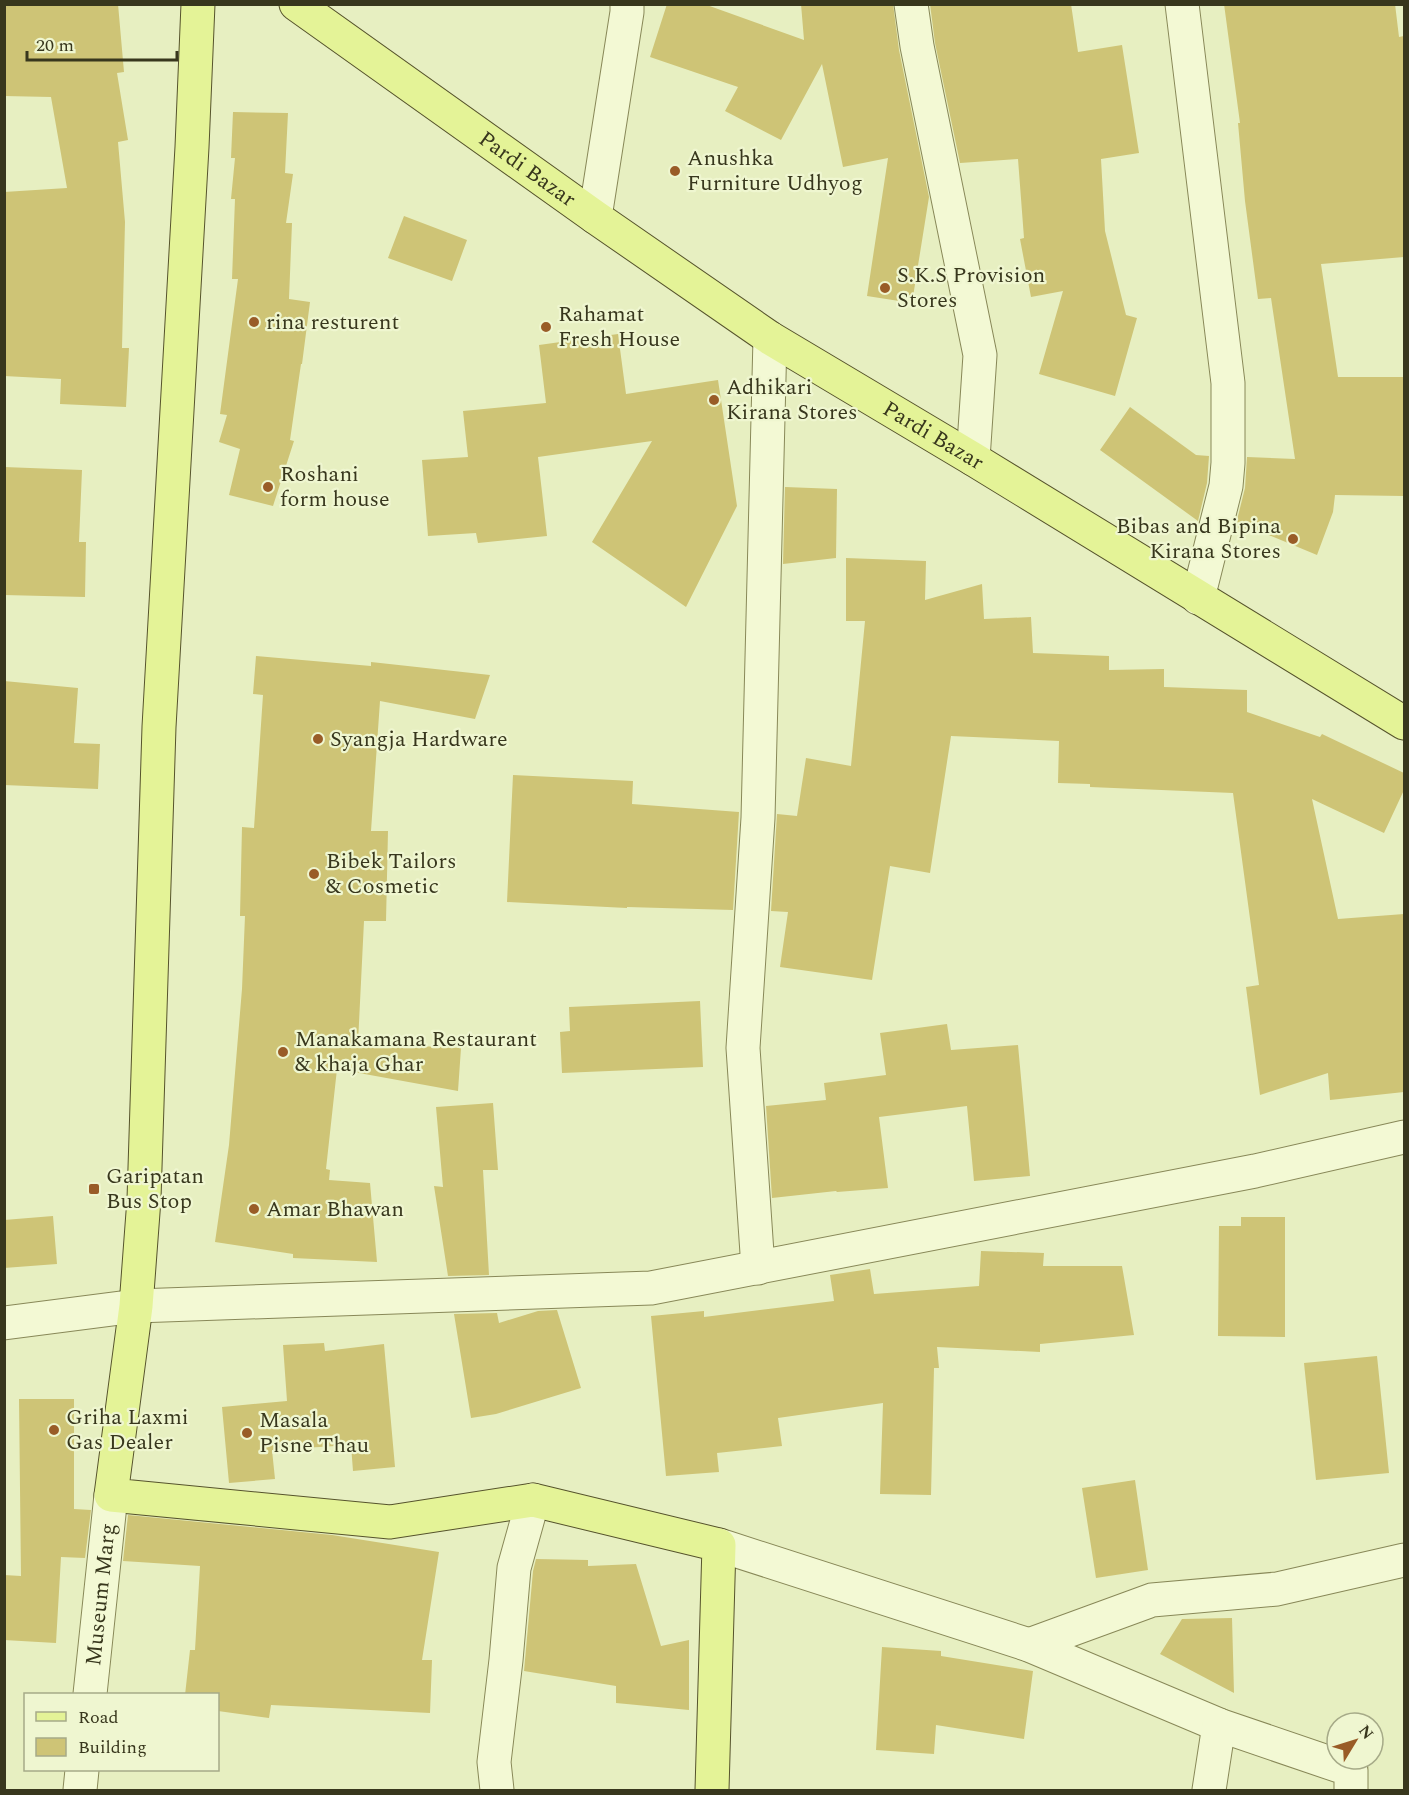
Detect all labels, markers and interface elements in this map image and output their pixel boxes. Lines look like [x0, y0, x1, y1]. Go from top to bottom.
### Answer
scale bar [27, 24, 177, 62]
text: 20 m [36, 32, 74, 59]
street label: Pardi Bazar [472, 123, 583, 215]
place label: Anushka Furniture Udhyog [687, 142, 863, 200]
marker: Anushka Furniture Udhyog [668, 164, 682, 178]
place label: S.K.S Provision Stores [897, 259, 1045, 317]
marker: S.K.S Provision Stores [878, 281, 892, 295]
place label: Rahamat Fresh House [558, 298, 680, 356]
place label: rina resturent [266, 306, 400, 339]
marker: rina resturent [247, 315, 261, 329]
marker: Rahamat Fresh House [539, 320, 553, 334]
place label: Adhikari Kirana Stores [726, 371, 858, 429]
street label: Pardi Bazar [876, 392, 991, 479]
marker: Adhikari Kirana Stores [707, 393, 721, 407]
place label: Roshani form house [280, 458, 390, 516]
marker: Roshani form house [261, 480, 275, 494]
place label: Bibas and Bipina Kirana Stores [1116, 510, 1281, 568]
marker: Bibas and Bipina Kirana Stores [1286, 532, 1300, 546]
place label: Syangja Hardware [330, 723, 508, 756]
marker: Syangja Hardware [311, 732, 325, 746]
place label: Bibek Tailors & Cosmetic [326, 845, 456, 903]
marker: Bibek Tailors & Cosmetic [307, 867, 321, 881]
place label: Manakamana Restaurant & khaja Ghar [295, 1023, 537, 1081]
marker: Manakamana Restaurant & khaja Ghar [276, 1045, 290, 1059]
place label: Garipatan Bus Stop [106, 1160, 204, 1218]
marker: Garipatan Bus Stop [87, 1182, 101, 1196]
place label: Amar Bhawan [266, 1193, 404, 1226]
marker: Amar Bhawan [247, 1202, 261, 1216]
place label: Griha Laxmi Gas Dealer [66, 1401, 189, 1459]
place label: Masala Pisne Thau [259, 1404, 369, 1462]
marker: Griha Laxmi Gas Dealer [47, 1423, 61, 1437]
marker: Masala Pisne Thau [240, 1426, 254, 1440]
street label: Museum Marg [77, 1522, 124, 1667]
legend [24, 1693, 219, 1771]
text: Road [78, 1704, 119, 1731]
north arrow [1325, 1711, 1385, 1771]
text: N [1353, 1720, 1380, 1745]
text: Building [78, 1734, 147, 1761]

